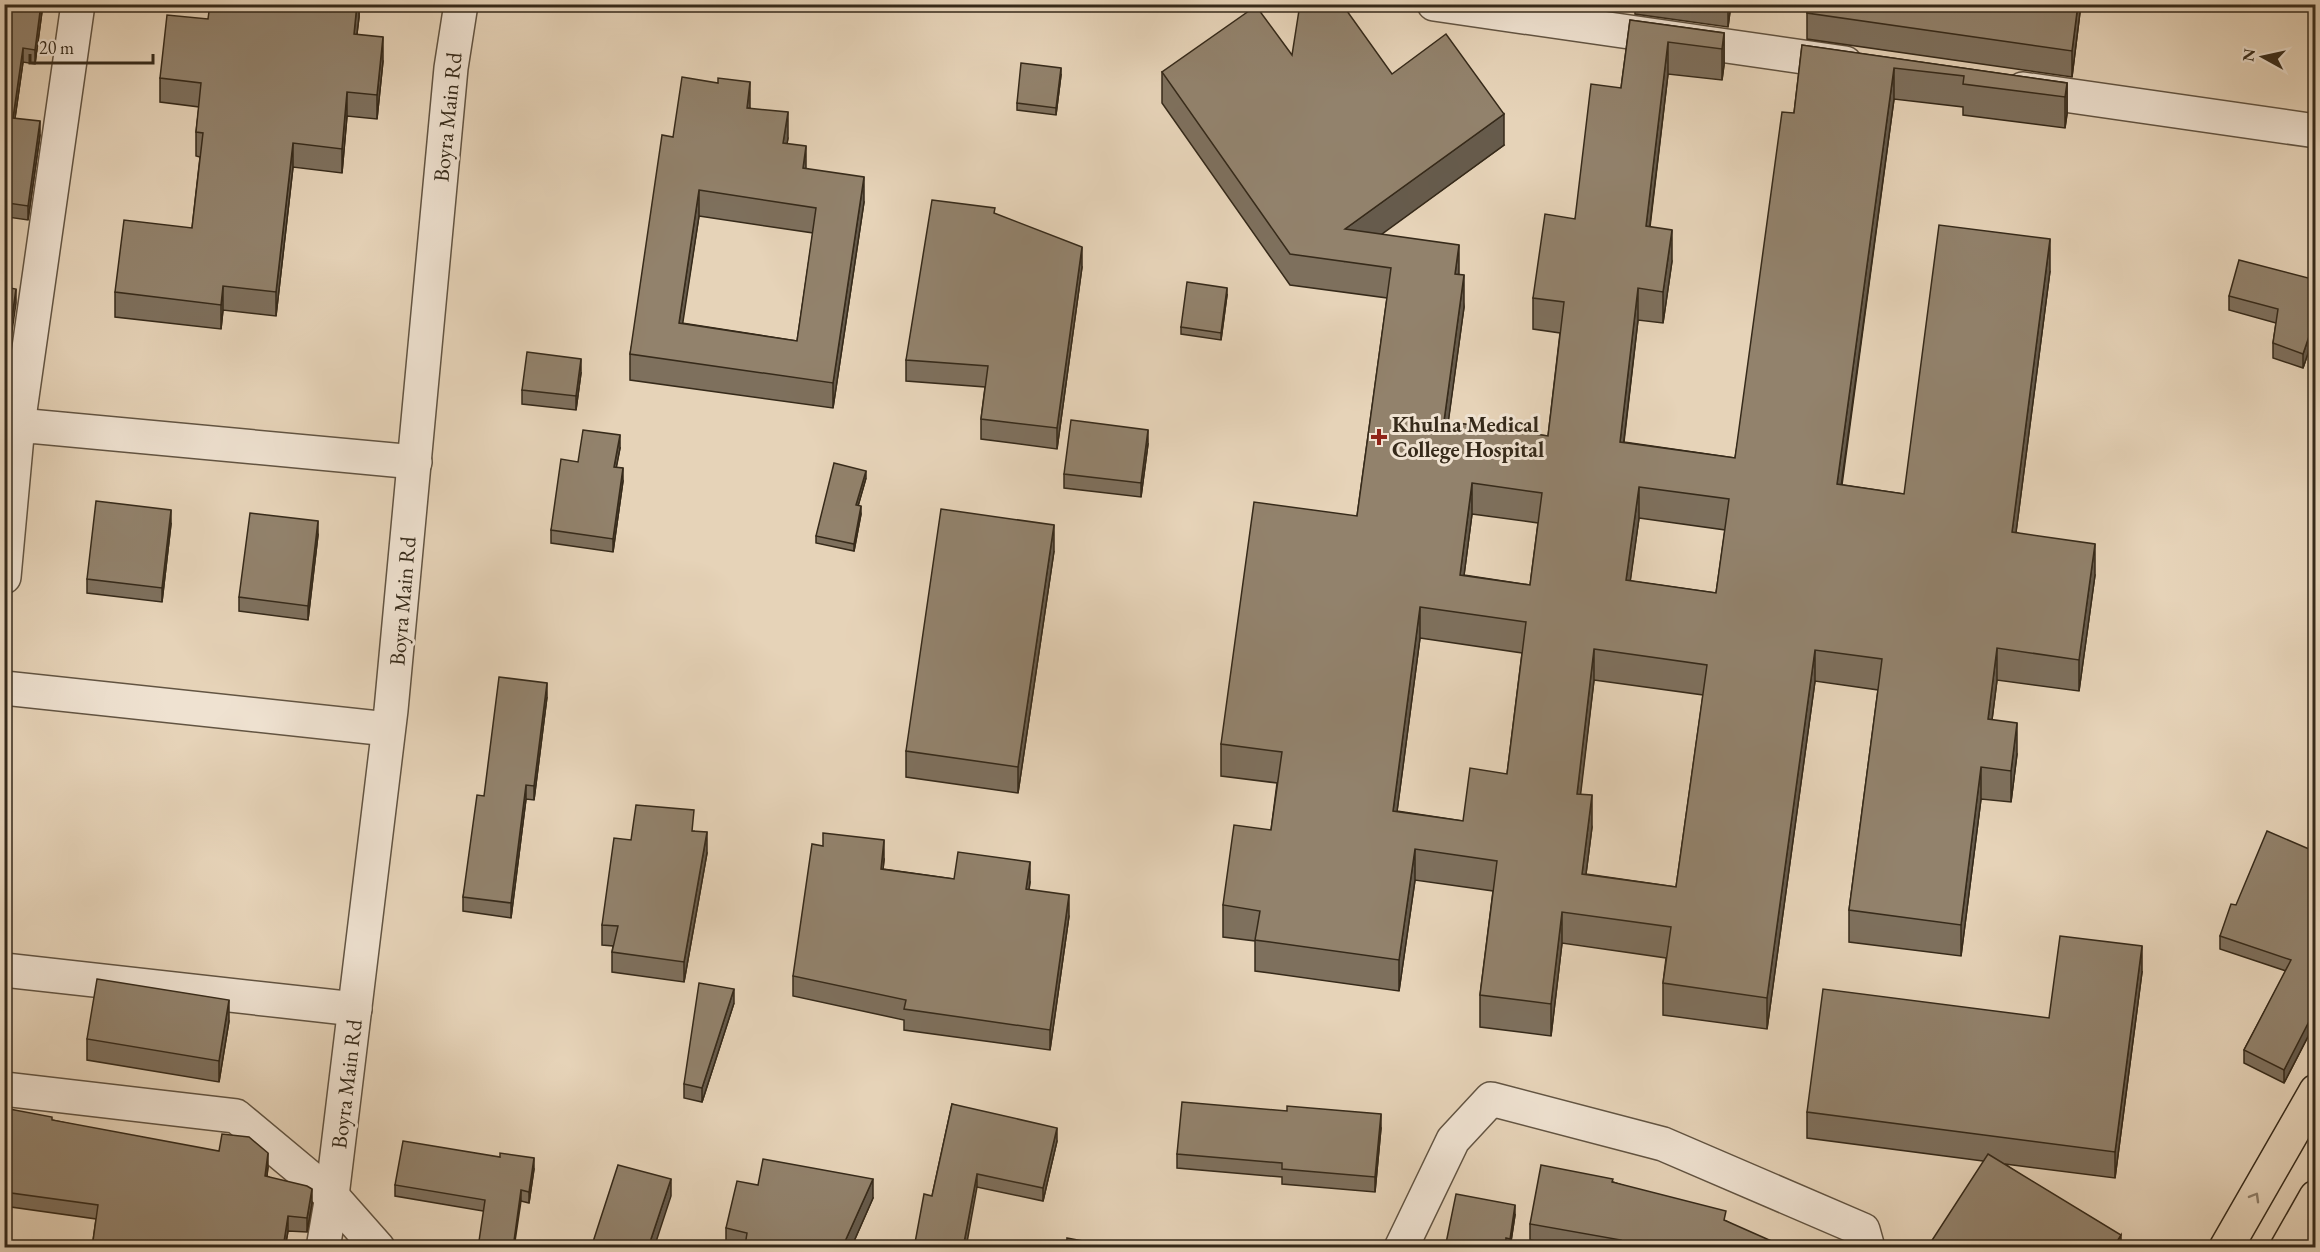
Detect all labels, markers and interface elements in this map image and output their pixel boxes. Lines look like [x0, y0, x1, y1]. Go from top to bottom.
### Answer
scale bar [30, 27, 153, 65]
north arrow [2233, 27, 2293, 87]
text: 20 m [39, 36, 74, 59]
text: N [2237, 47, 2260, 63]
street label: Boyra Main Rd [426, 50, 469, 183]
place label: Khulna Medical College Hospital [1392, 410, 1544, 464]
marker: Khulna Medical College Hospital [1370, 428, 1388, 446]
street label: Boyra Main Rd [382, 534, 423, 667]
street label: Boyra Main Rd [324, 1017, 369, 1150]
one-way arrow [2248, 1193, 2259, 1203]

